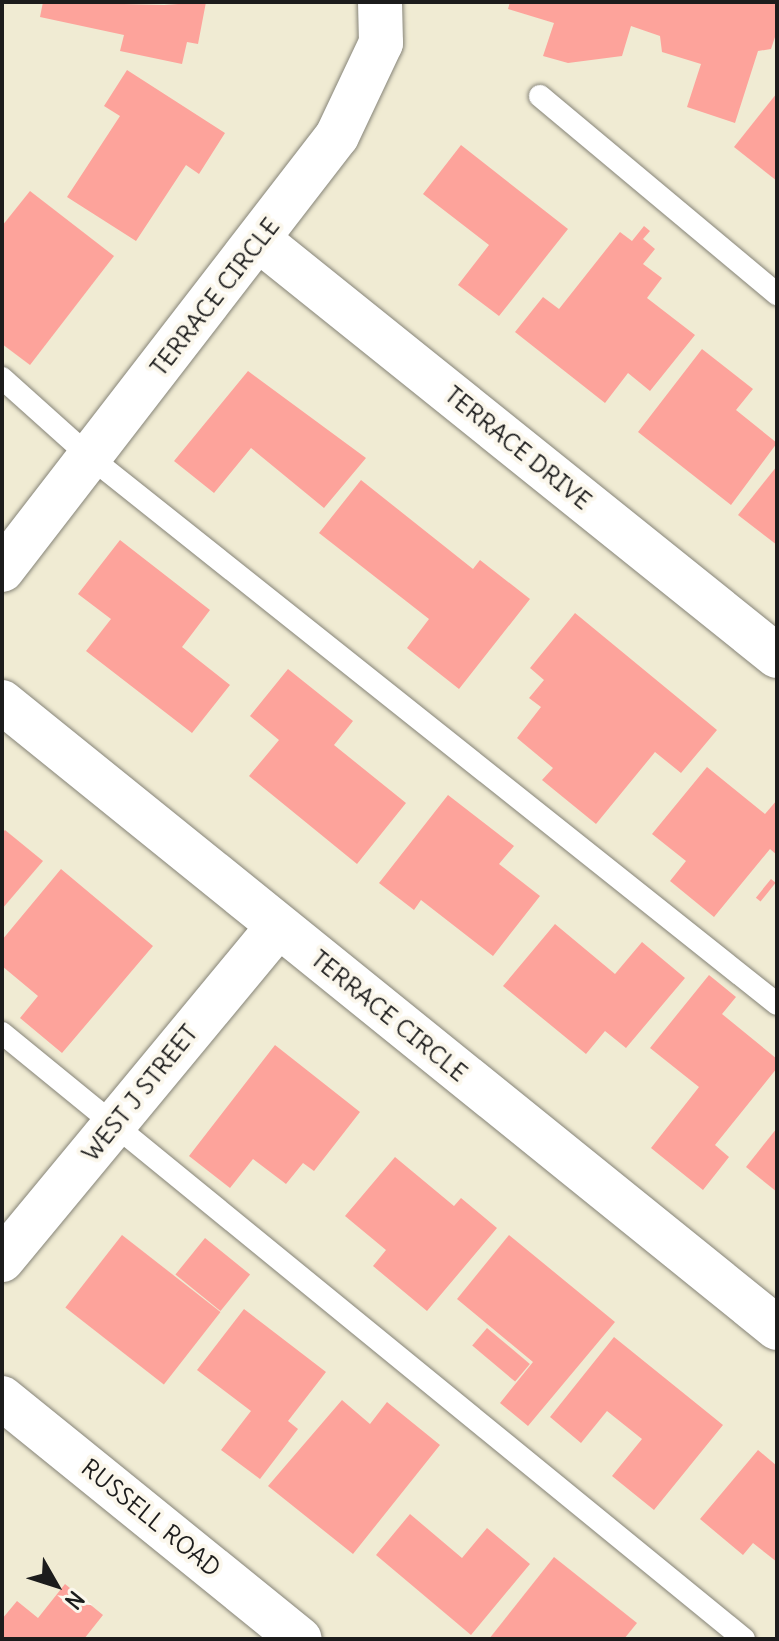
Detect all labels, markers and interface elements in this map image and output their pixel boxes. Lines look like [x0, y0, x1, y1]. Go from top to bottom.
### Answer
street label: TERRACE CIRCLE [144, 212, 286, 382]
street label: TERRACE DRIVE [439, 380, 597, 516]
street label: TERRACE CIRCLE [305, 944, 473, 1088]
street label: WEST J STREET [76, 1019, 204, 1167]
street label: RUSSELL ROAD [76, 1453, 226, 1583]
north arrow [16, 1545, 96, 1625]
text: N [59, 1585, 90, 1615]

